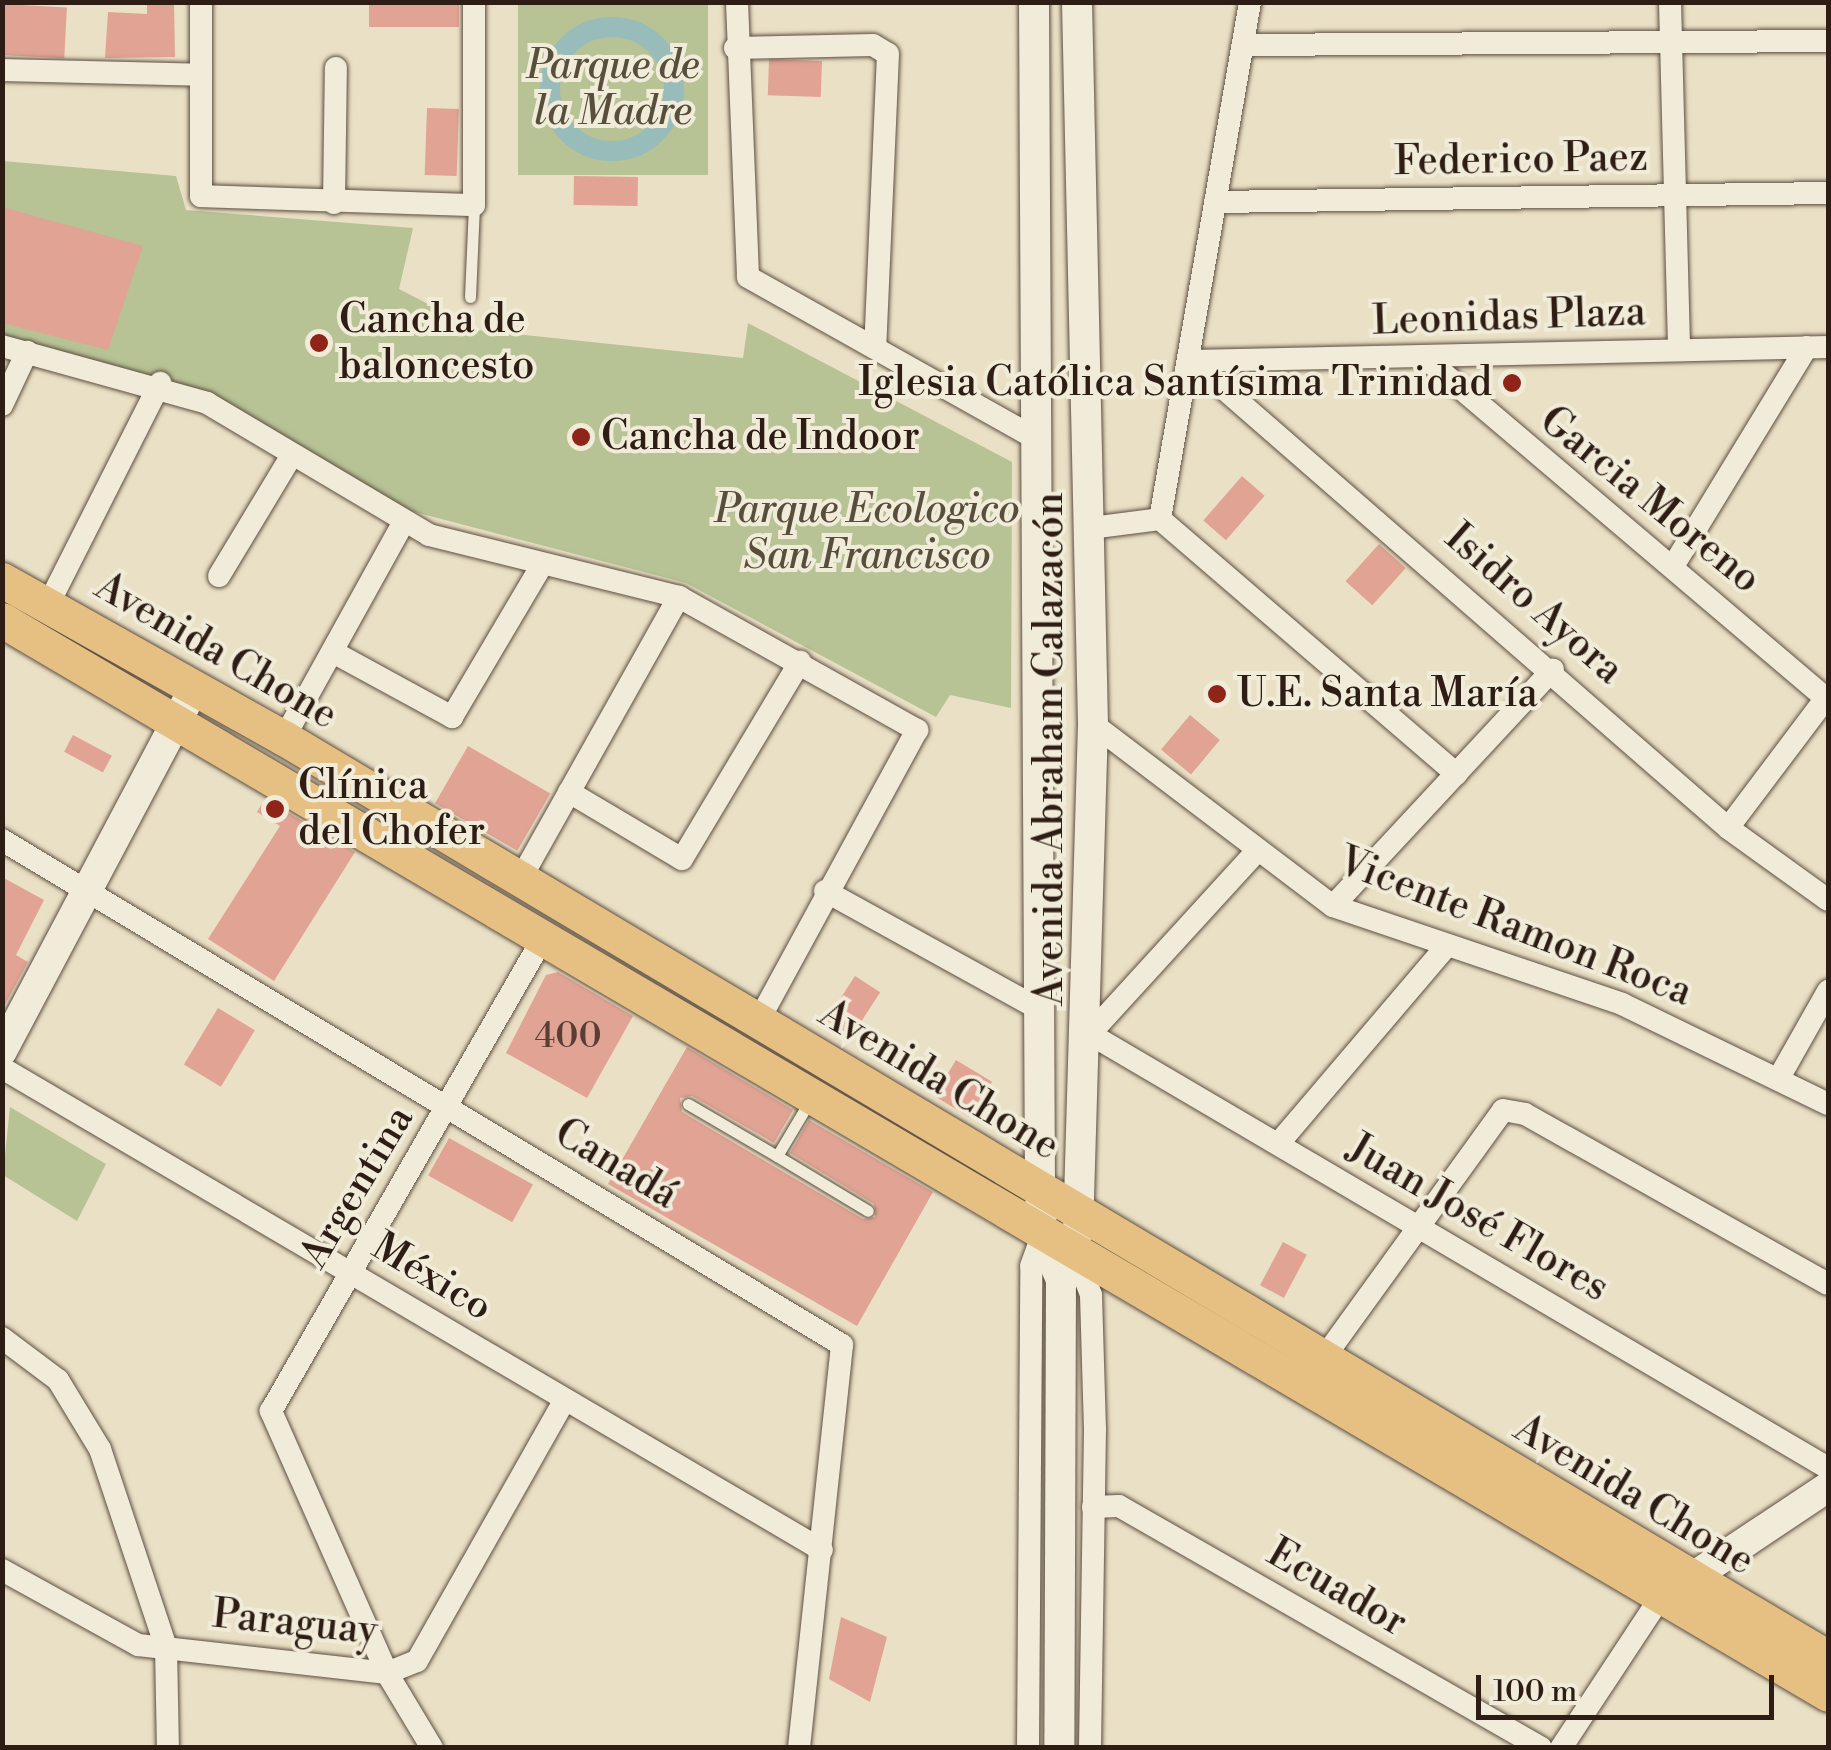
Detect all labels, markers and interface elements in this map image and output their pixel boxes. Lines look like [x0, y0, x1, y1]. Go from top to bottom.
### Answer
park label: Parque de la Madre [527, 42, 699, 136]
street label: Federico Paez [1394, 134, 1648, 186]
street label: Leonidas Plaza [1371, 288, 1647, 346]
place label: Cancha de baloncesto [339, 296, 535, 390]
marker: Cancha de baloncesto [308, 332, 330, 354]
place label: Iglesia Católica Santísima Trinidad [858, 359, 1492, 407]
marker: Iglesia Católica Santísima Trinidad [1501, 372, 1523, 394]
street label: Garcia Moreno [1530, 396, 1770, 604]
place label: Cancha de Indoor [601, 413, 920, 461]
marker: Cancha de Indoor [570, 426, 592, 448]
park label: Parque Ecologico San Francisco [715, 486, 1019, 580]
street label: Avenida Abraham Calazacón [1026, 492, 1074, 1006]
street label: Isidro Ayora [1435, 514, 1633, 694]
street label: Avenida Chone [87, 562, 345, 740]
place label: U.E. Santa María [1237, 670, 1538, 718]
marker: U.E. Santa María [1206, 683, 1228, 705]
place label: Clínica del Chofer [298, 762, 485, 856]
marker: Clínica del Chofer [262, 796, 288, 822]
street label: Vicente Ramon Roca [1331, 837, 1699, 1017]
street label: Avenida Chone [810, 990, 1068, 1170]
house number: 400 [534, 1016, 602, 1058]
street label: Argentina [290, 1097, 424, 1277]
street label: Canadá [546, 1109, 686, 1219]
street label: Juan José Flores [1339, 1124, 1617, 1312]
street label: México [363, 1223, 501, 1331]
street label: Avenida Chone [1505, 1405, 1763, 1585]
street label: Ecuador [1259, 1529, 1415, 1647]
street label: Paraguay [210, 1590, 380, 1656]
scale bar [1481, 1655, 1778, 1717]
text: 100 m [1493, 1673, 1577, 1711]

